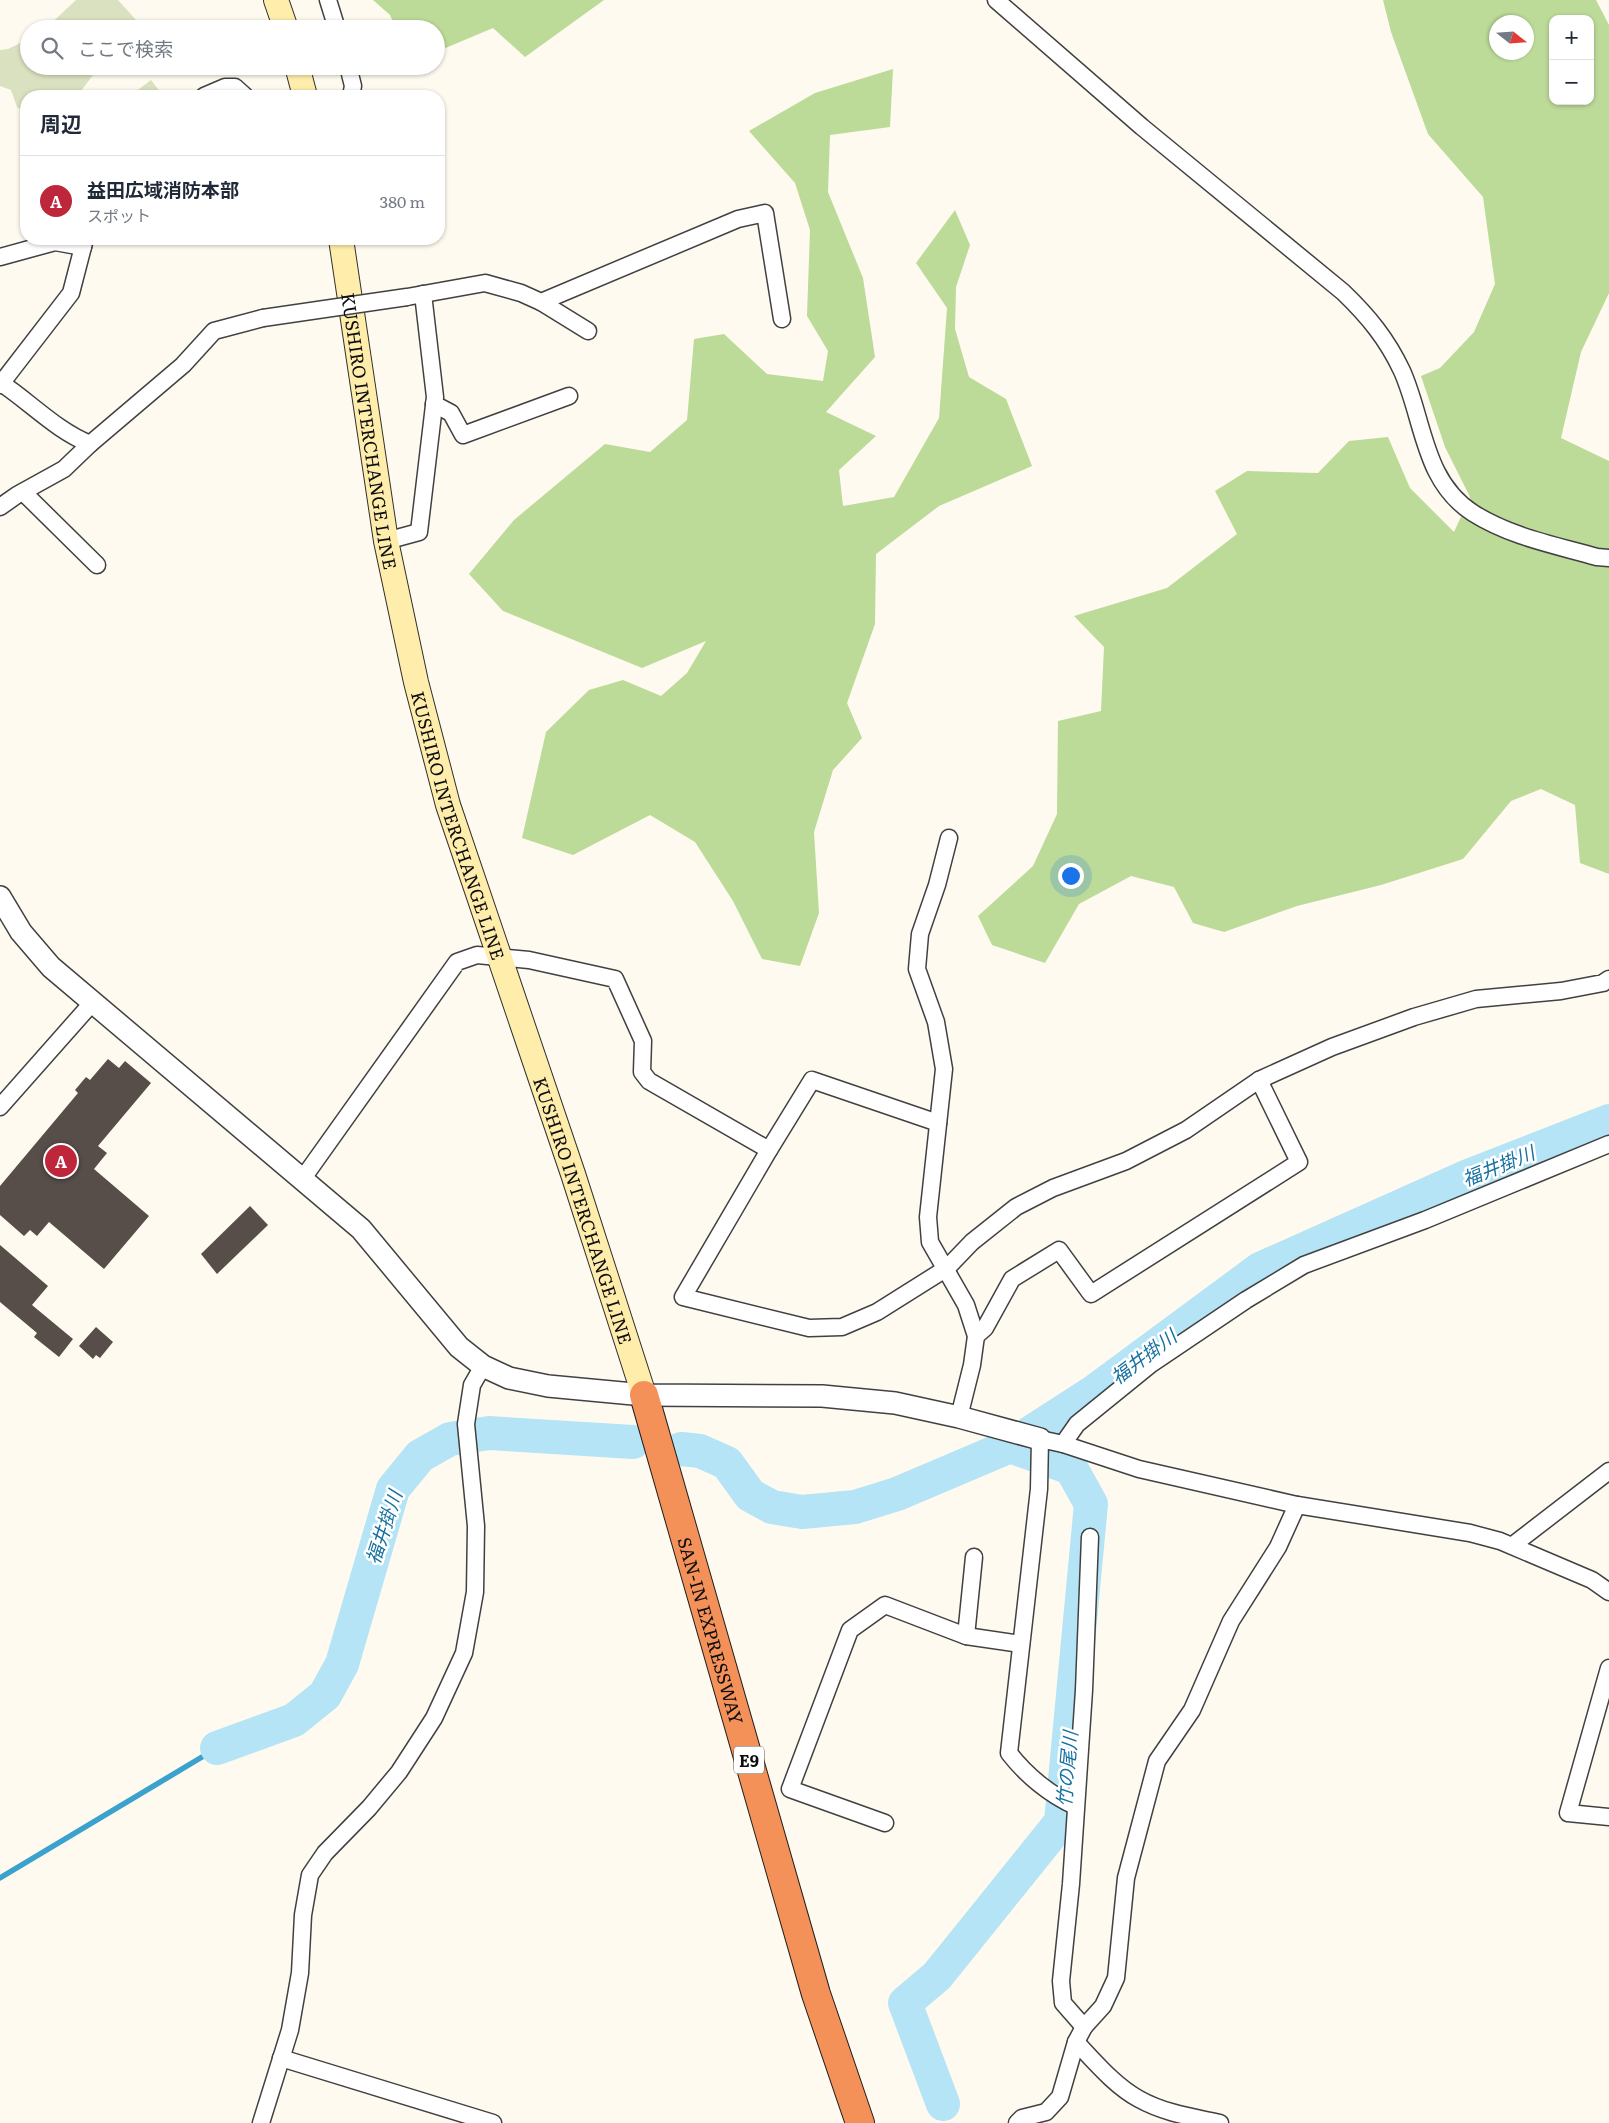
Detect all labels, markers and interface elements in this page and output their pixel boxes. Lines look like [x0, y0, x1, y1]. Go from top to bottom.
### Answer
north arrow [1489, 15, 1534, 60]
map controls [1549, 15, 1594, 105]
button: + [1549, 15, 1594, 60]
search box [20, 20, 445, 75]
icon: search [38, 34, 66, 62]
text: ここで検索 [78, 34, 173, 62]
button: − [1549, 60, 1594, 105]
text: 周辺 [40, 107, 82, 138]
text: 益田広域消防本部 [87, 175, 239, 203]
text: A [50, 189, 62, 213]
text: 380 m [380, 189, 425, 213]
text: スポット [87, 203, 151, 227]
street label: KUSHIRO INTERCHANGE LINE [336, 290, 405, 572]
street label: KUSHIRO INTERCHANGE LINE [405, 688, 513, 963]
your location [1058, 863, 1084, 889]
street label: KUSHIRO INTERCHANGE LINE [527, 1073, 640, 1347]
water label: 福井掛川 [1458, 1137, 1540, 1192]
pin: A [45, 1142, 77, 1180]
water label: 福井掛川 [1104, 1321, 1183, 1390]
water label: 福井掛川 [358, 1485, 409, 1567]
street label: SAN-IN EXPRESSWAY [672, 1534, 751, 1728]
water label: 竹の尾川 [1049, 1728, 1083, 1808]
road number: E9 [734, 1746, 764, 1774]

